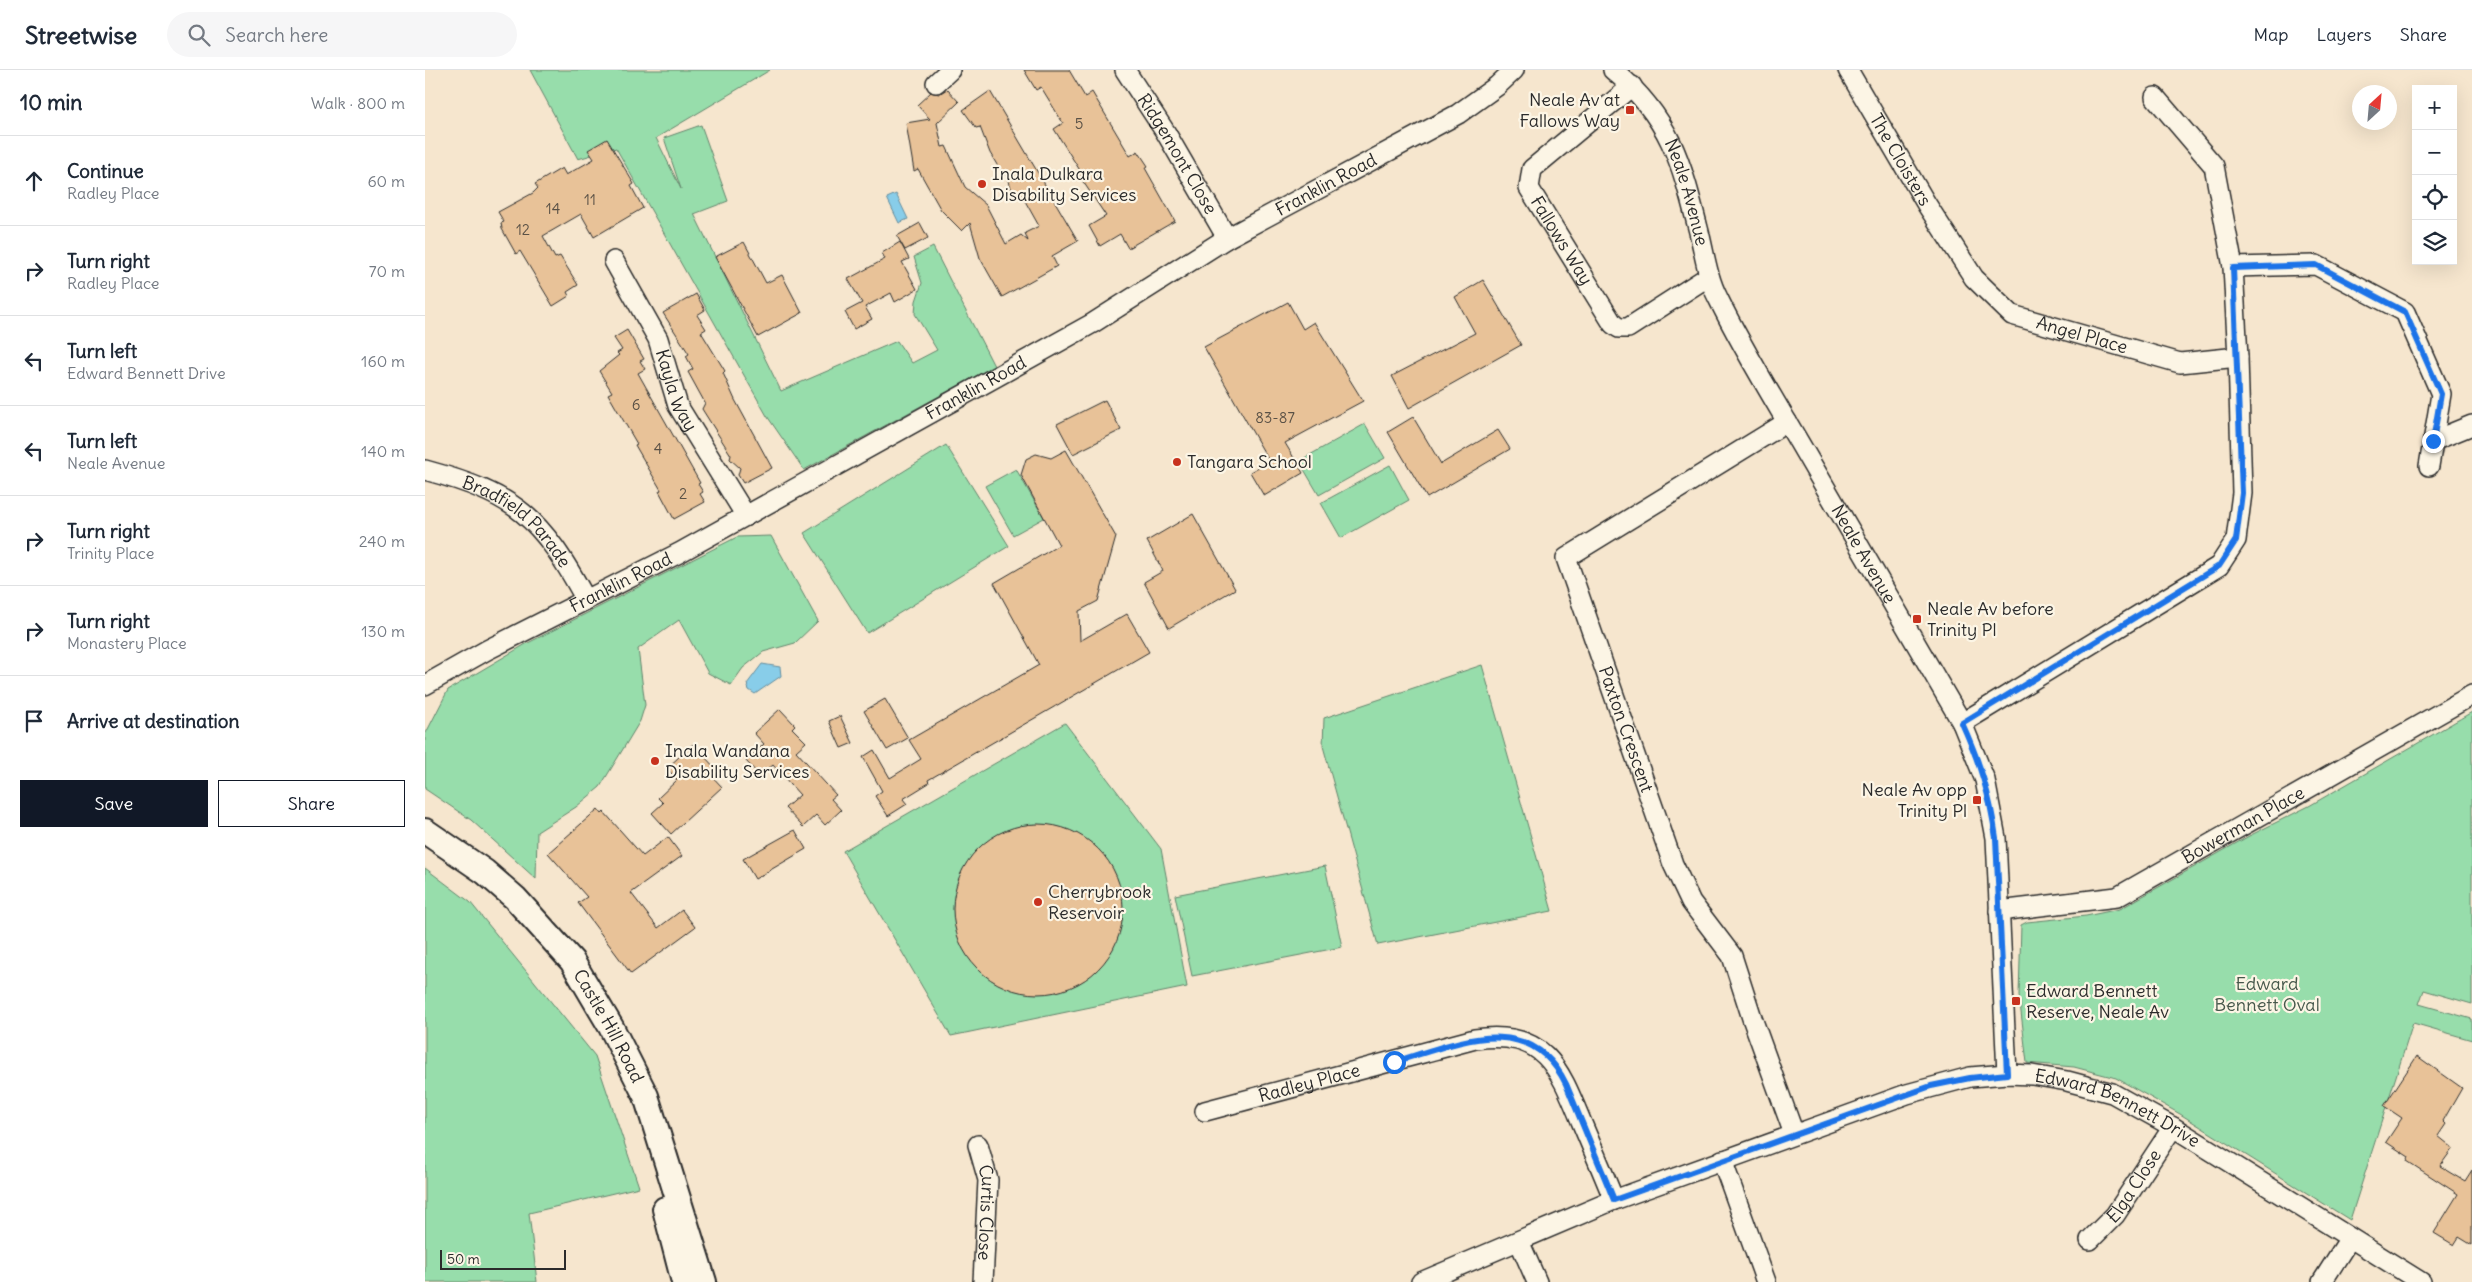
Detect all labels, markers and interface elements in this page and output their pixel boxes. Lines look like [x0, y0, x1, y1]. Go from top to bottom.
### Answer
search box [167, 12, 517, 57]
text: Streetwise [25, 20, 137, 50]
icon: search [185, 21, 213, 49]
text: Search here [225, 23, 328, 47]
text: Map [2253, 23, 2288, 46]
text: Layers [2316, 23, 2372, 46]
text: Share [2400, 23, 2447, 46]
north arrow [2352, 85, 2397, 130]
map controls [2412, 85, 2457, 265]
button: + [2412, 85, 2457, 130]
place label: Neale Av at Fallows Way [1519, 88, 1620, 132]
text: 10 min [20, 89, 82, 116]
street label: Ridgemont Close [1133, 89, 1223, 218]
text: Walk · 800 m [311, 93, 405, 113]
marker: Neale Av at Fallows Way [1624, 104, 1636, 116]
street label: The Cloisters [1865, 109, 1937, 210]
house number: 5 [1075, 114, 1083, 133]
button: − [2412, 130, 2457, 175]
street label: Neale Avenue [1660, 135, 1714, 248]
street label: Franklin Road [1271, 148, 1381, 221]
text: Continue [67, 159, 144, 183]
place label: Inala Dulkara Disability Services [992, 162, 1136, 206]
icon: ahead [20, 167, 48, 195]
text: 60 m [367, 171, 405, 191]
button: locate [2412, 175, 2457, 220]
marker: Inala Dulkara Disability Services [976, 178, 988, 190]
text: Radley Place [67, 183, 159, 203]
house number: 11 [584, 190, 596, 209]
street label: Fallows Way [1526, 191, 1598, 289]
house number: 14 [546, 199, 561, 218]
house number: 12 [516, 220, 530, 239]
button: layers [2412, 220, 2457, 265]
text: Turn right [67, 249, 150, 273]
icon: right [20, 257, 48, 285]
text: 70 m [369, 261, 405, 281]
text: Radley Place [67, 273, 159, 293]
street label: Angel Place [2034, 311, 2130, 358]
text: Turn left [67, 339, 137, 363]
street label: Kayla Way [651, 346, 703, 435]
icon: left [20, 347, 48, 375]
street label: Franklin Road [921, 350, 1030, 425]
text: 160 m [361, 351, 405, 371]
text: Edward Bennett Drive [67, 363, 226, 383]
house number: 6 [632, 395, 640, 414]
house number: 83-87 [1255, 408, 1295, 427]
text: Turn left [67, 429, 137, 453]
route end [2422, 430, 2445, 453]
icon: left [20, 437, 48, 465]
house number: 4 [654, 439, 663, 458]
text: 140 m [361, 441, 405, 461]
place label: Tangara School [1187, 450, 1312, 473]
text: Neale Avenue [67, 453, 165, 473]
marker: Tangara School [1171, 456, 1183, 468]
street label: Bradfield Parade [459, 470, 576, 572]
house number: 2 [679, 484, 687, 503]
street label: Neale Avenue [1826, 500, 1902, 608]
text: Turn right [67, 519, 150, 543]
icon: right [20, 527, 48, 555]
text: 240 m [359, 531, 405, 551]
text: Trinity Place [67, 543, 154, 563]
street label: Franklin Road [566, 546, 676, 617]
place label: Neale Av before Trinity Pl [1927, 597, 2054, 641]
text: Turn right [67, 609, 150, 633]
marker: Neale Av before Trinity Pl [1911, 613, 1923, 625]
icon: right [20, 617, 48, 645]
text: 130 m [361, 621, 405, 641]
text: Monastery Place [67, 633, 187, 653]
street label: Paxton Crescent [1594, 663, 1659, 795]
icon: arrive [20, 707, 48, 735]
text: Arrive at destination [67, 709, 240, 733]
place label: Inala Wandana Disability Services [665, 739, 809, 783]
marker: Inala Wandana Disability Services [649, 755, 661, 767]
place label: Neale Av opp Trinity Pl [1862, 778, 1967, 822]
button: Save [20, 780, 208, 827]
button: Share [218, 780, 405, 827]
street label: Bowerman Place [2177, 781, 2308, 869]
marker: Neale Av opp Trinity Pl [1971, 794, 1983, 806]
place label: Cherrybrook Reservoir [1048, 880, 1151, 924]
marker: Cherrybrook Reservoir [1032, 896, 1044, 908]
street label: Castle Hill Road [568, 965, 649, 1087]
park label: Edward Bennett Oval [2214, 972, 2320, 1016]
place label: Edward Bennett Reserve, Neale Av [2026, 979, 2169, 1023]
marker: Edward Bennett Reserve, Neale Av [2010, 995, 2022, 1007]
route start [1383, 1051, 1406, 1074]
street label: Radley Place [1256, 1058, 1362, 1107]
street label: Edward Bennett Drive [2033, 1064, 2205, 1152]
street label: Elga Close [2102, 1145, 2166, 1228]
street label: Curtis Close [973, 1162, 1000, 1261]
scale bar [440, 1247, 566, 1270]
text: 50 m [447, 1250, 480, 1268]

